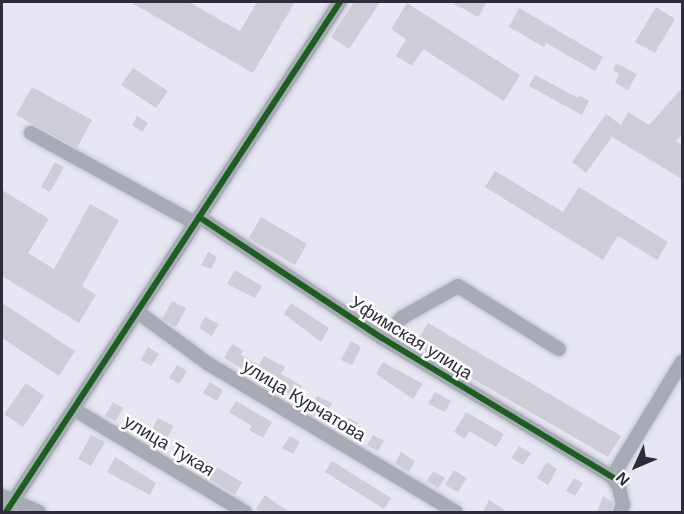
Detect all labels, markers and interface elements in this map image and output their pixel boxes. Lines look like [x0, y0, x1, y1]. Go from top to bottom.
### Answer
street label: Уфимская улица [346, 292, 476, 384]
street label: улица Курчатова [239, 356, 369, 446]
street label: улица Тукая [120, 411, 218, 481]
north arrow [606, 436, 666, 496]
text: N [613, 469, 633, 489]

